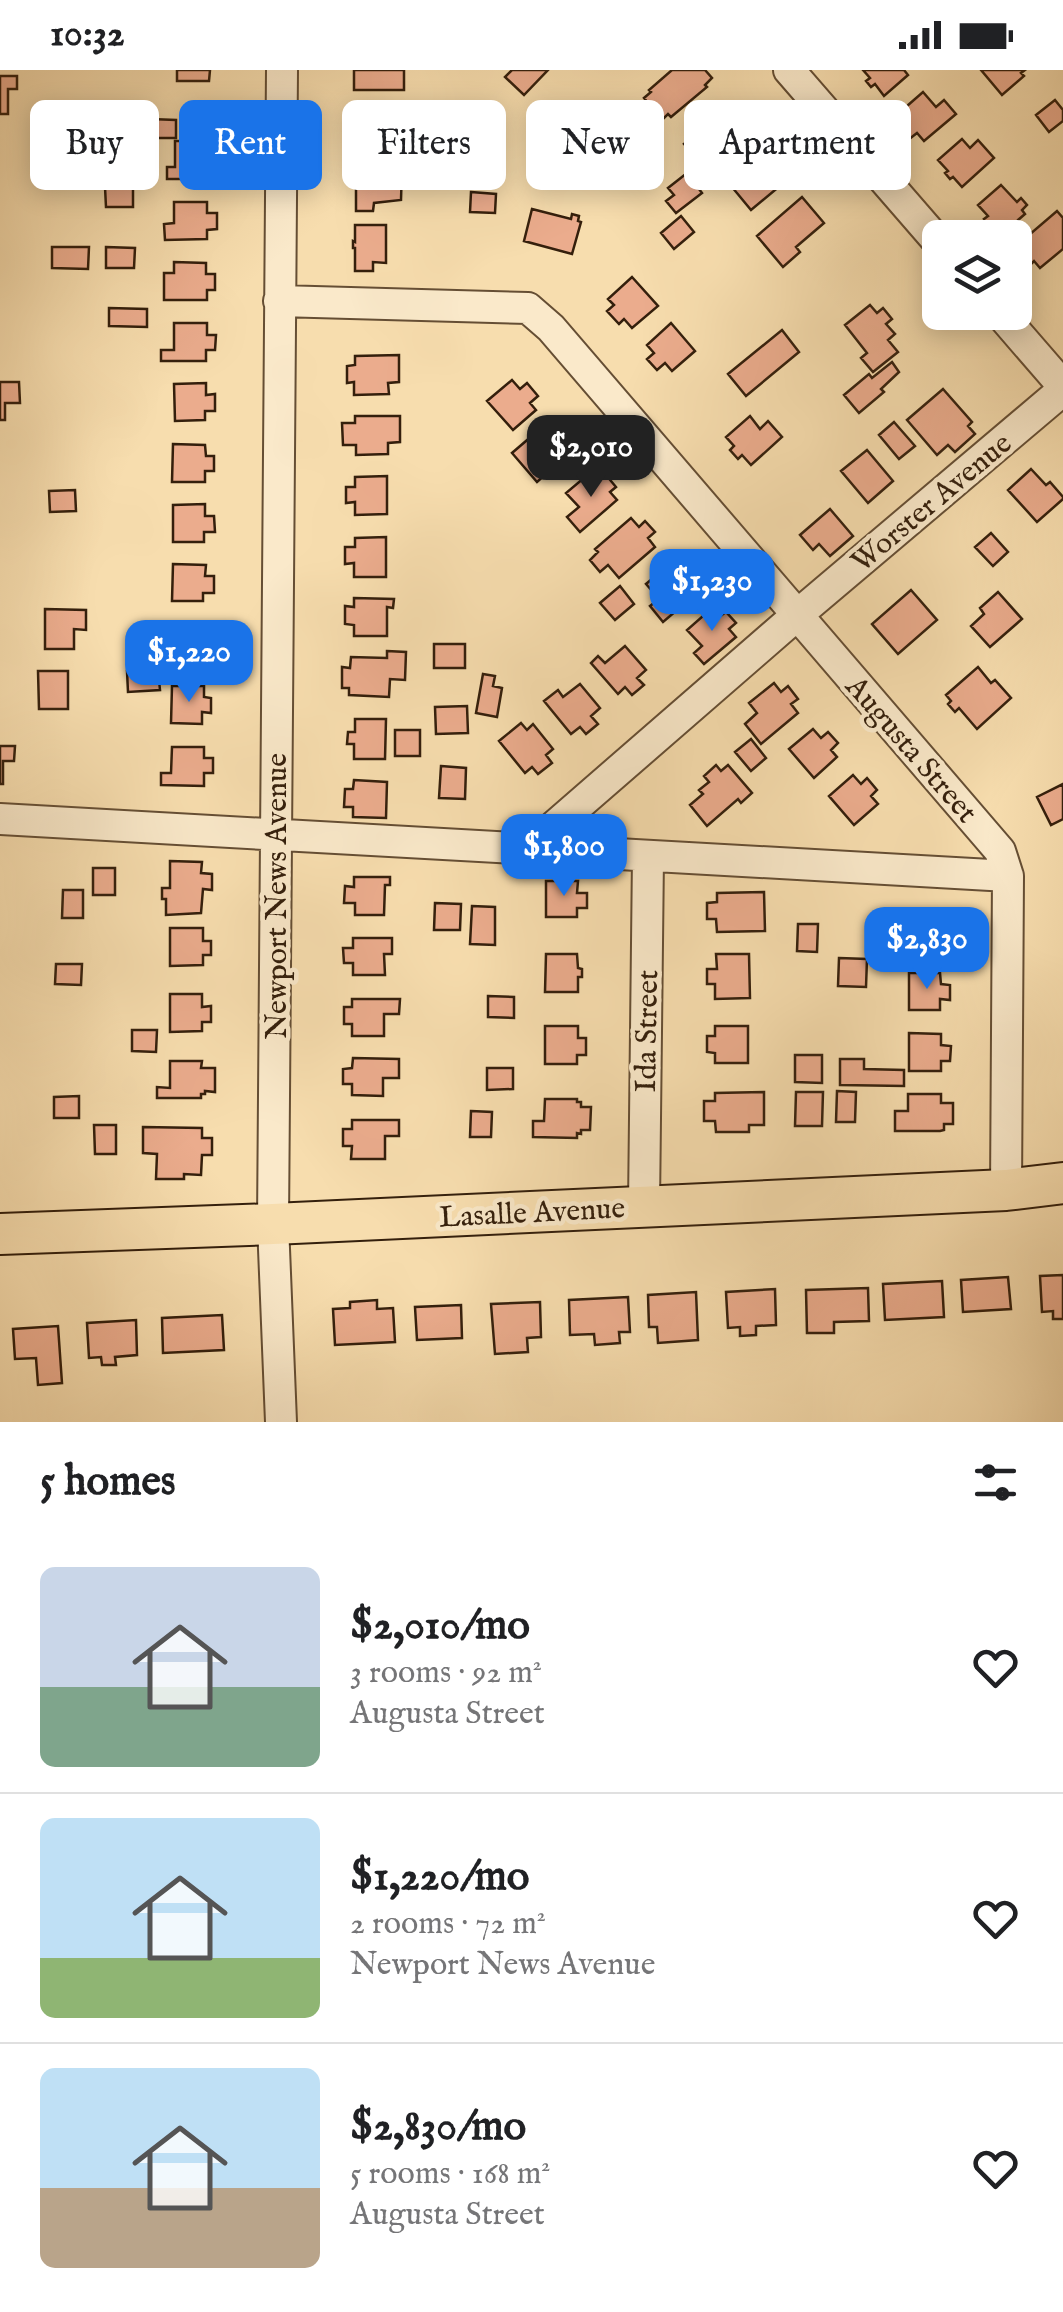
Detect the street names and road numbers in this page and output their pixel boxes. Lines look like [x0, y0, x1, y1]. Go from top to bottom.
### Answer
street label: Worster Avenue [844, 425, 1020, 582]
street label: Augusta Street [836, 668, 985, 832]
street label: Newport News Avenue [259, 753, 297, 1039]
street label: Ida Street [628, 969, 668, 1093]
street label: Lasalle Avenue [438, 1190, 626, 1238]

